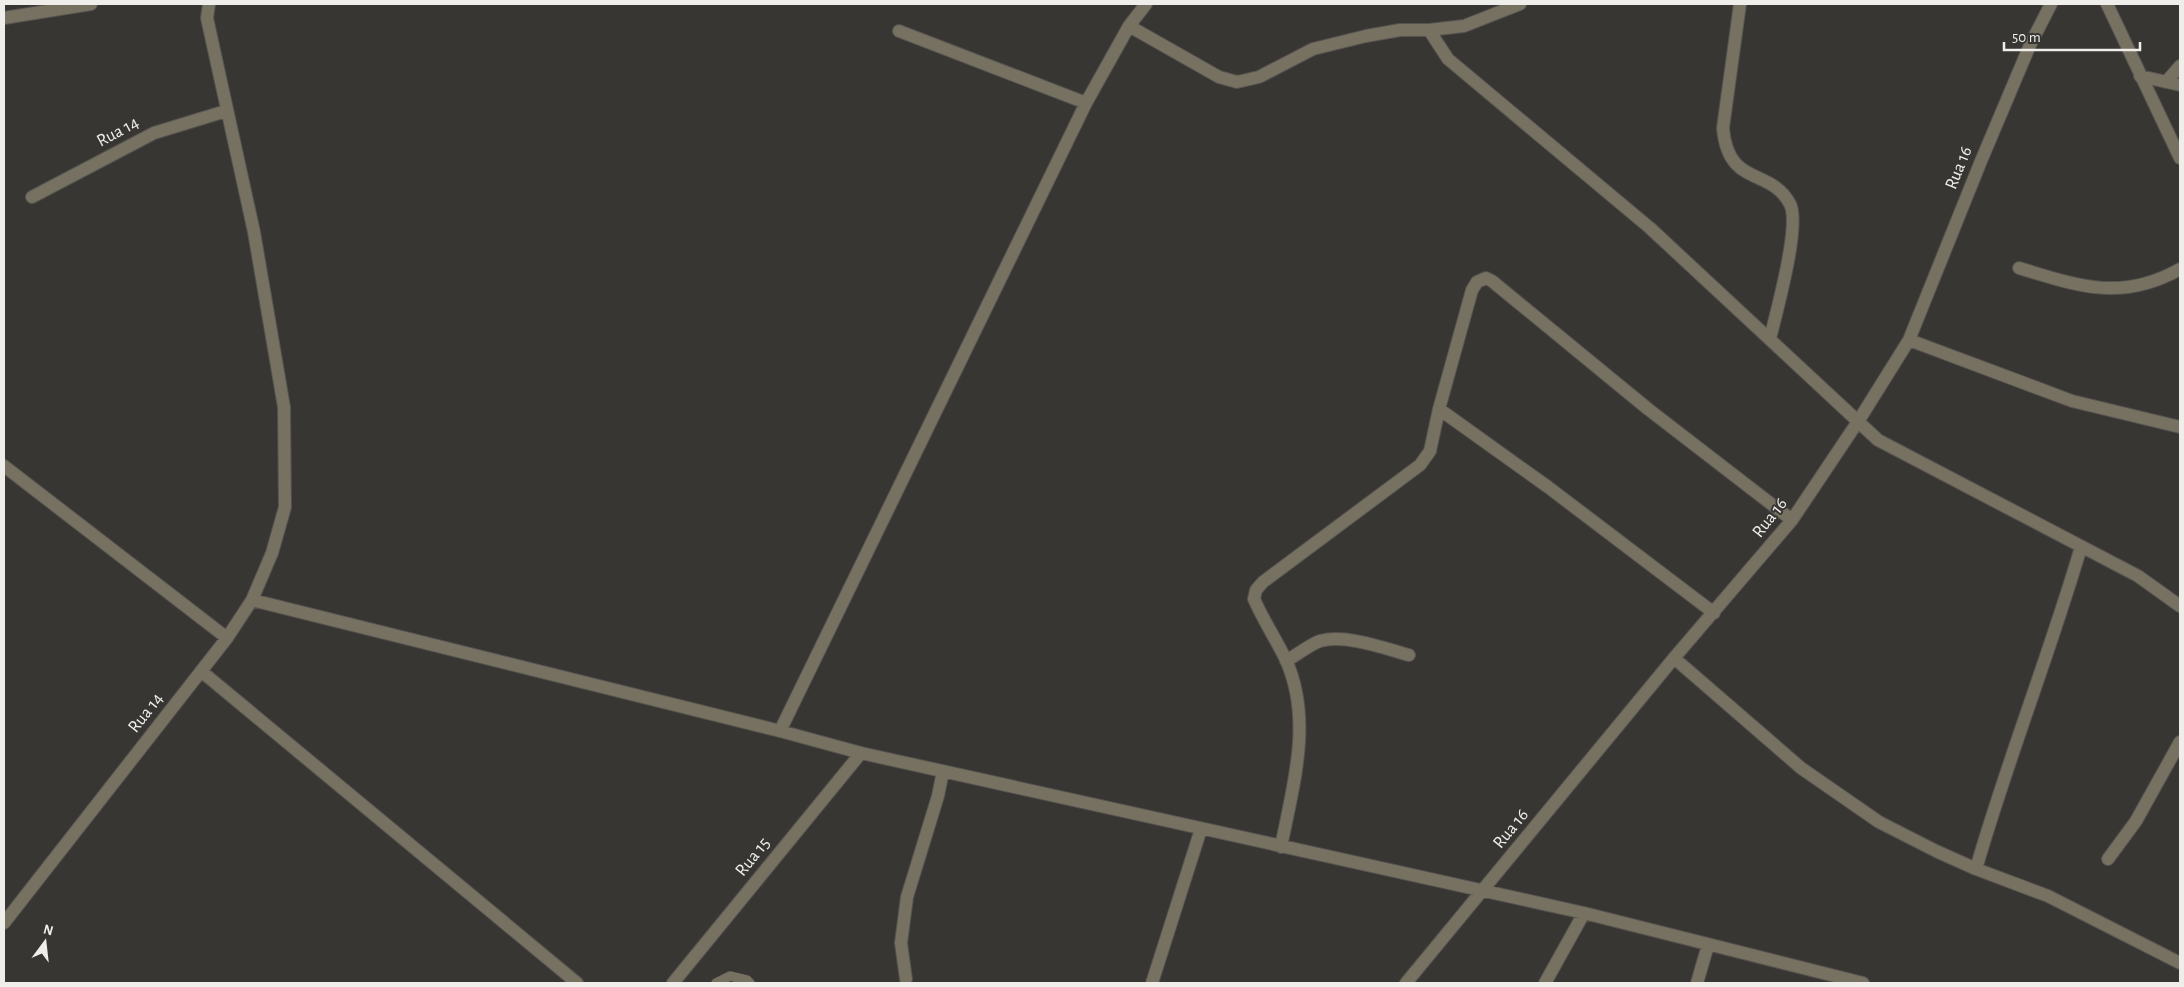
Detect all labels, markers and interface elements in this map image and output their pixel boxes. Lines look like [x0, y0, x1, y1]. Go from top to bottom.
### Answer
scale bar [2004, 20, 2140, 52]
text: 50 m [2012, 30, 2041, 45]
street label: Rua 14 [94, 113, 142, 150]
street label: Rua 16 [1942, 144, 1976, 192]
street label: Rua 16 [1749, 495, 1791, 541]
street label: Rua 14 [125, 689, 167, 736]
street label: Rua 16 [1490, 806, 1532, 852]
street label: Rua 15 [732, 834, 774, 880]
north arrow [20, 917, 70, 967]
text: N [42, 922, 55, 938]

